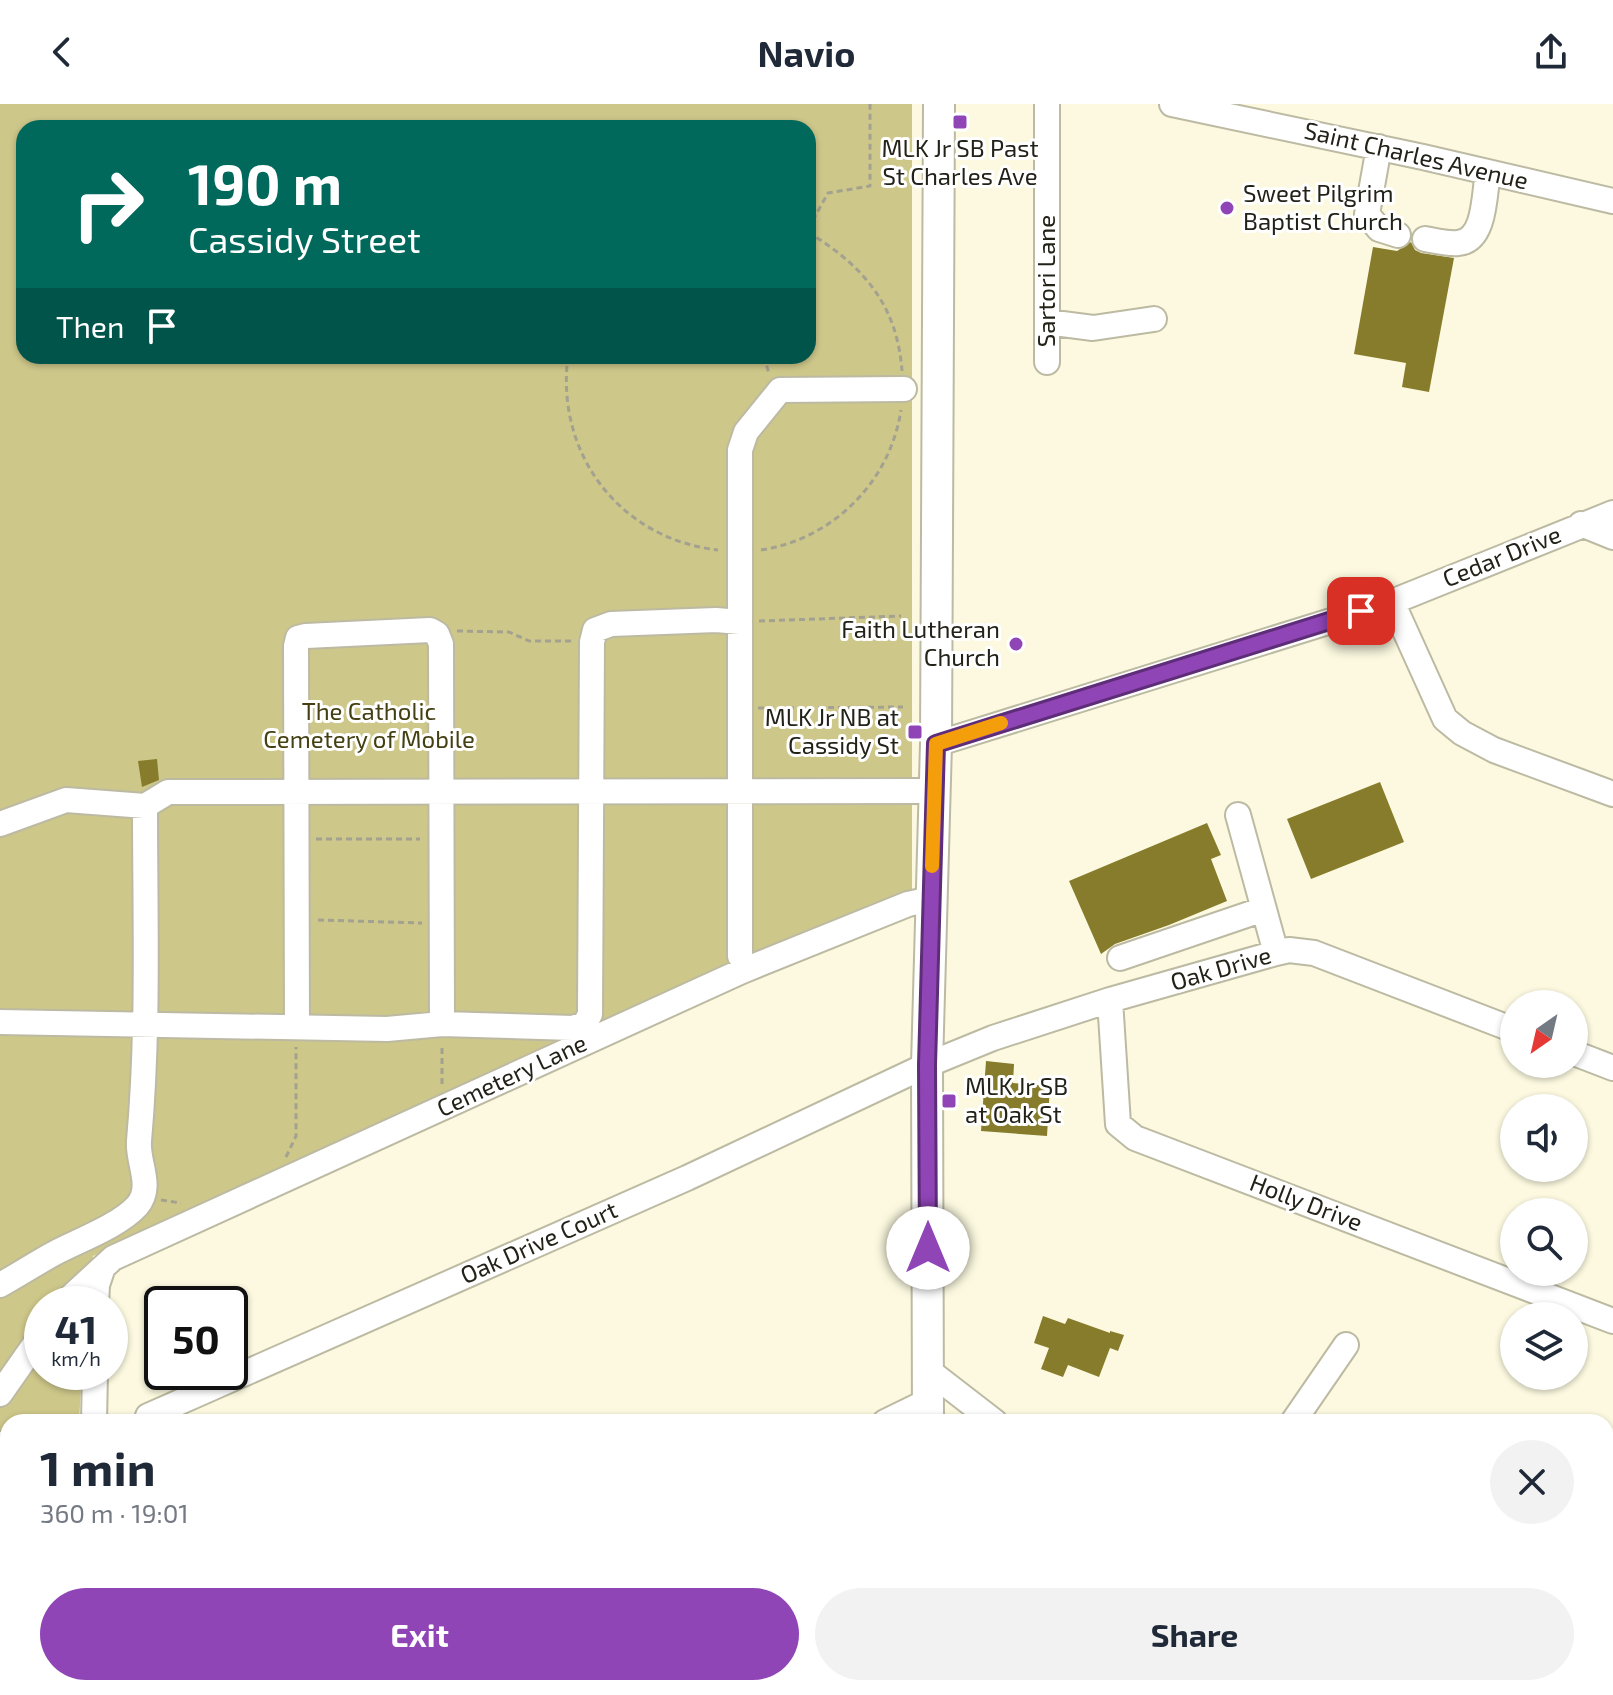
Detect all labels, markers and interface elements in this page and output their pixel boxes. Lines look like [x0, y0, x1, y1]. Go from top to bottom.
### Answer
icon: back [40, 30, 84, 74]
icon: share [1529, 30, 1573, 74]
text: Navio [758, 31, 855, 74]
marker: MLK Jr SB Past St Charles Ave [951, 113, 969, 131]
street label: Saint Charles Avenue [1302, 115, 1531, 194]
place label: MLK Jr SB Past St Charles Ave [881, 133, 1039, 190]
text: 190 m [188, 149, 342, 216]
icon: right [56, 152, 160, 256]
place label: Sweet Pilgrim Baptist Church [1243, 178, 1403, 235]
marker: Sweet Pilgrim Baptist Church [1218, 199, 1236, 217]
street label: Sartori Lane [1031, 215, 1060, 347]
text: Cassidy Street [188, 217, 421, 260]
icon: arrive [140, 304, 184, 348]
text: Then [56, 308, 124, 344]
street label: Cedar Drive [1438, 519, 1565, 592]
pin [1327, 577, 1395, 645]
icon: arrive [1339, 589, 1383, 633]
place label: Faith Lutheran Church [841, 614, 1000, 671]
marker: Faith Lutheran Church [1007, 635, 1025, 653]
park label: The Catholic Cemetery of Mobile [263, 696, 475, 753]
place label: MLK Jr NB at Cassidy St [765, 702, 899, 759]
marker: MLK Jr NB at Cassidy St [906, 723, 924, 741]
street label: Oak Drive [1167, 939, 1274, 996]
north arrow [1500, 990, 1588, 1078]
map controls [1500, 990, 1588, 1390]
street label: Cemetery Lane [432, 1027, 591, 1122]
place label: MLK Jr SB at Oak St [965, 1071, 1068, 1128]
marker: MLK Jr SB at Oak St [940, 1092, 958, 1110]
button: sound [1500, 1094, 1588, 1182]
street label: Holly Drive [1246, 1167, 1367, 1236]
street label: Oak Drive Court [455, 1194, 621, 1289]
button: search [1500, 1198, 1588, 1286]
position arrow [886, 1206, 970, 1290]
speed limit sign: 50 [144, 1286, 248, 1390]
button: layers [1500, 1302, 1588, 1390]
text: 41 [55, 1304, 97, 1352]
text: km/h [51, 1346, 101, 1370]
text: 1 min [40, 1438, 156, 1496]
button: close [1490, 1440, 1574, 1524]
text: 360 m · 19:01 [40, 1497, 189, 1528]
button: Exit [40, 1588, 799, 1680]
button: Share [815, 1588, 1574, 1680]

